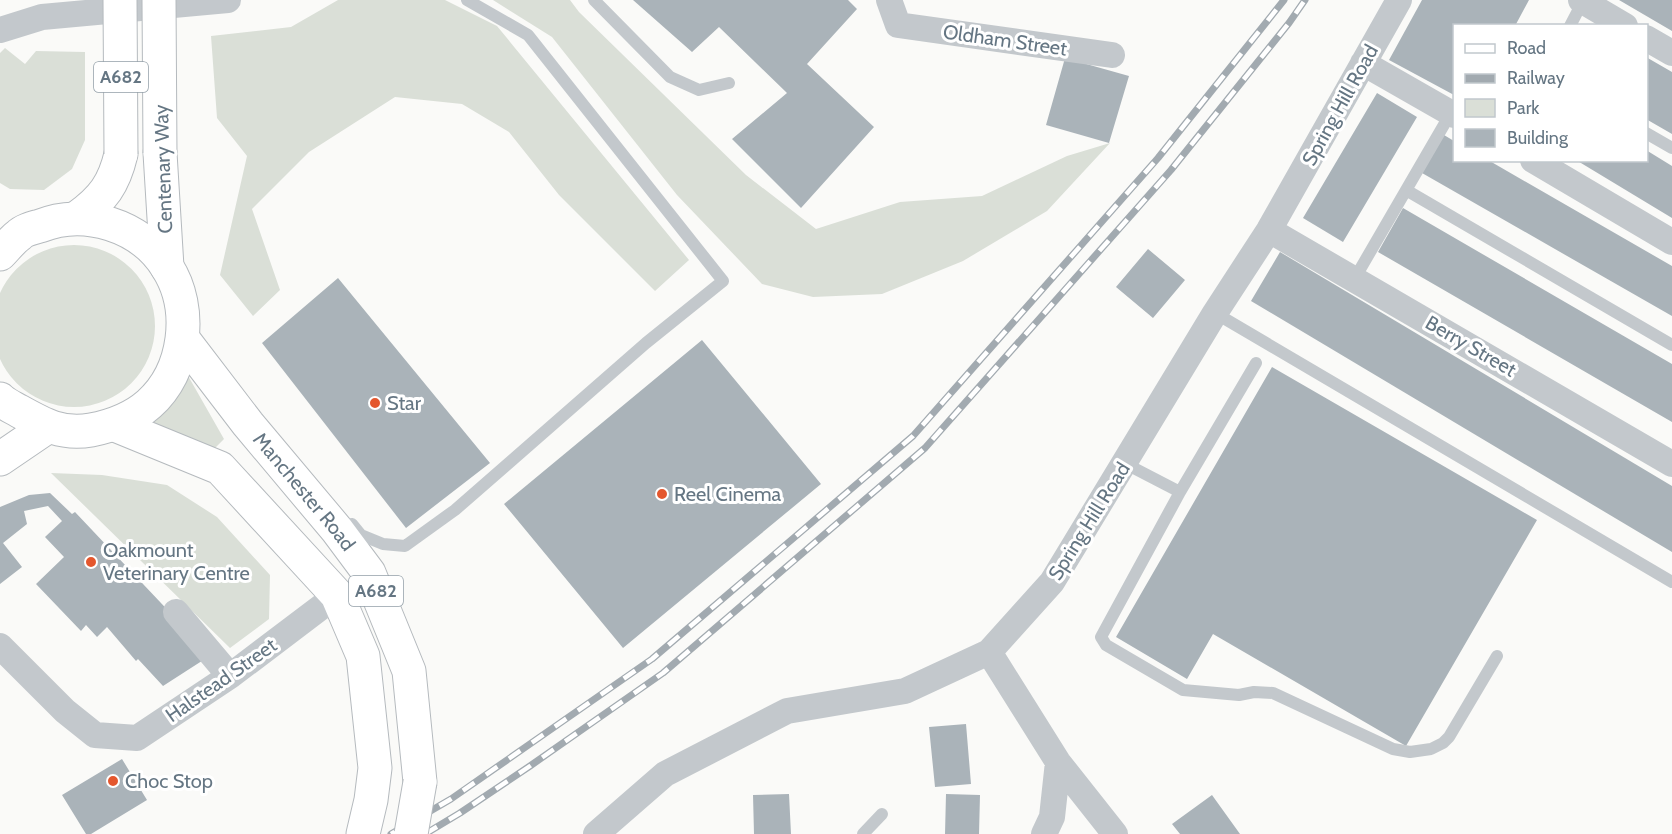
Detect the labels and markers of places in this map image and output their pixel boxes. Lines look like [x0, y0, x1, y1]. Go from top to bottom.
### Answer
place label: Star [387, 391, 422, 415]
marker: Star [368, 396, 382, 410]
place label: Reel Cinema [674, 482, 782, 506]
marker: Reel Cinema [655, 487, 669, 501]
place label: Oakmount Veterinary Centre [103, 538, 250, 585]
marker: Oakmount Veterinary Centre [84, 555, 98, 569]
place label: Choc Stop [125, 769, 213, 793]
marker: Choc Stop [106, 774, 120, 788]

